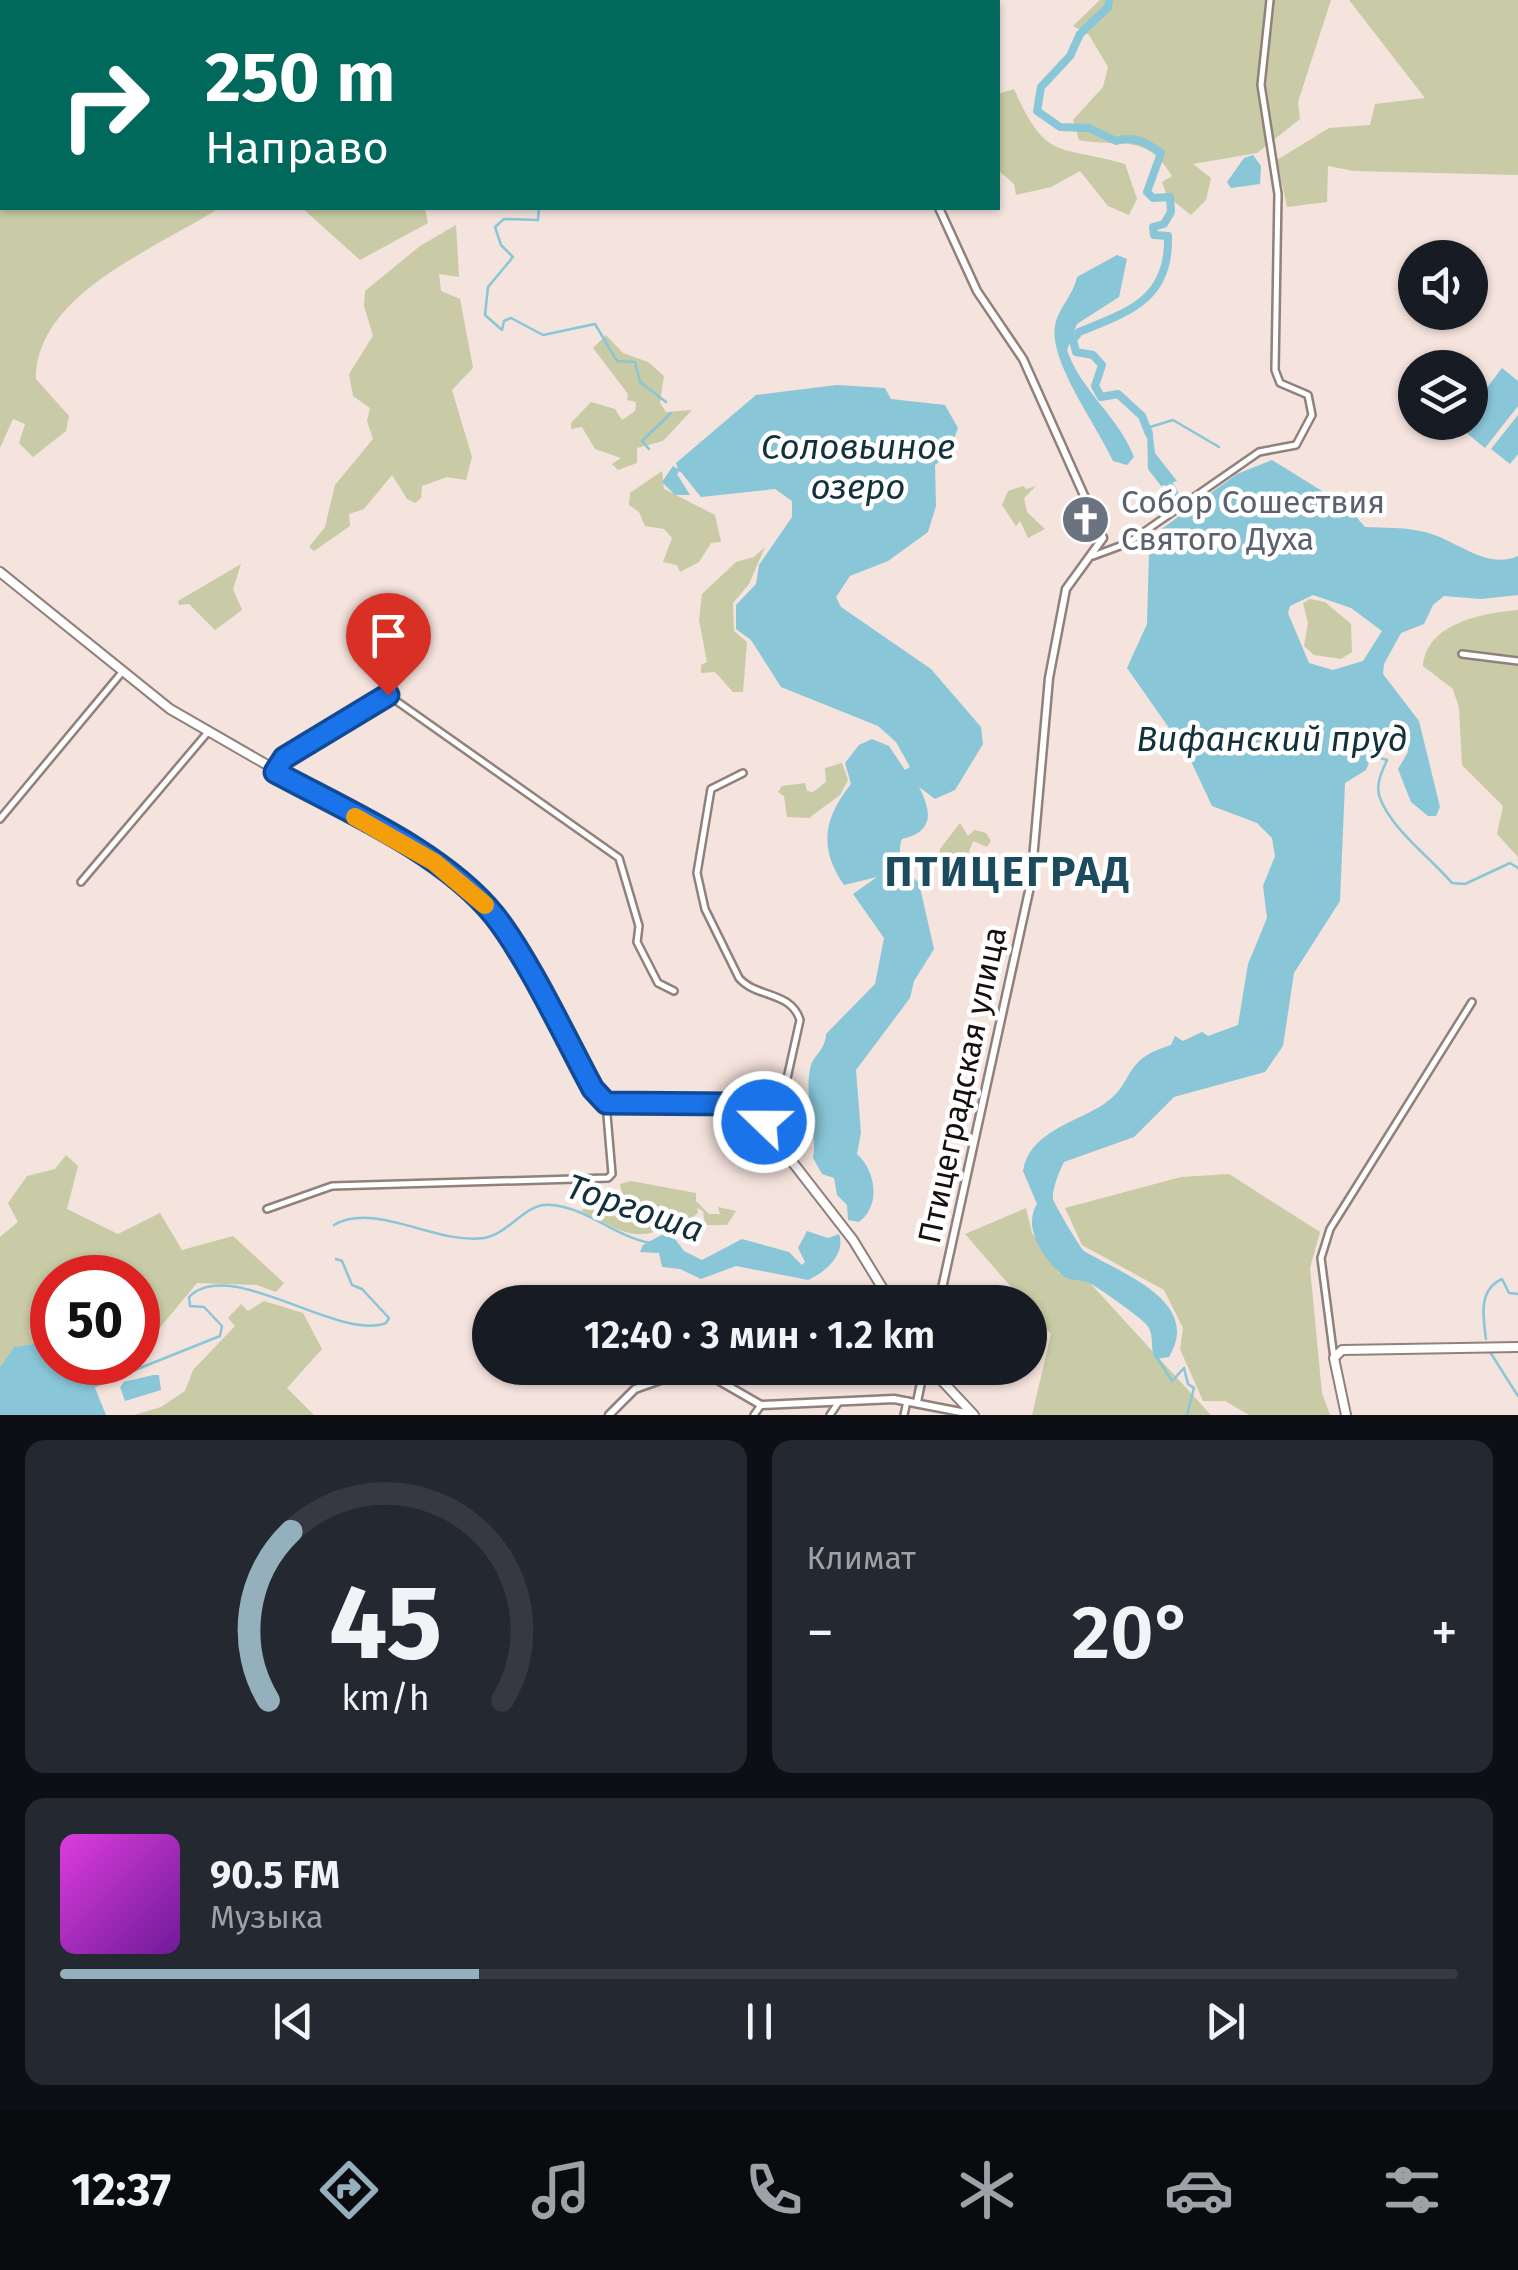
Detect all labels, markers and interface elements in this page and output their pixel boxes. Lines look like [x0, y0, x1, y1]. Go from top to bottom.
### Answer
text: 250 m [205, 36, 395, 120]
icon: right [40, 40, 170, 170]
text: Направо [205, 121, 389, 175]
map controls [1398, 240, 1488, 440]
button: sound [1398, 240, 1488, 330]
button: layers [1398, 350, 1488, 440]
water label: Соловьиное озеро [761, 426, 955, 508]
place label: Собор Сошествия Святого Духа [1121, 483, 1385, 558]
church icon: Собор Сошествия Святого Духа [1060, 494, 1112, 546]
pin [346, 593, 431, 696]
icon: arrive [361, 608, 416, 663]
water label: Вифанский пруд [1136, 718, 1408, 760]
district label: ПТИЦЕГРАД [884, 847, 1132, 897]
street label: Птицеградская улица [910, 923, 1014, 1247]
position arrow [712, 1070, 816, 1174]
water label: Торгоша [561, 1165, 709, 1251]
speed limit sign: 50 [30, 1255, 160, 1385]
text: 12:40 · 3 мин · 1.2 km [584, 1312, 935, 1358]
text: Климат [807, 1539, 916, 1577]
text: 45 [329, 1561, 442, 1686]
text: 20° [1072, 1588, 1193, 1678]
text: − [807, 1600, 834, 1666]
text: + [1431, 1600, 1458, 1666]
text: km/h [342, 1677, 430, 1719]
text: 90.5 FM [210, 1852, 340, 1898]
text: Музыка [210, 1898, 323, 1936]
icon: previous [266, 1994, 321, 2049]
icon: pause [732, 1994, 787, 2049]
icon: next [1198, 1994, 1253, 2049]
icon: directions [314, 2155, 384, 2225]
icon: music [526, 2155, 596, 2225]
icon: phone [739, 2155, 809, 2225]
icon: climate [952, 2155, 1022, 2225]
icon: car [1164, 2155, 1234, 2225]
icon: filters [1377, 2155, 1447, 2225]
text: 12:37 [71, 2163, 171, 2217]

